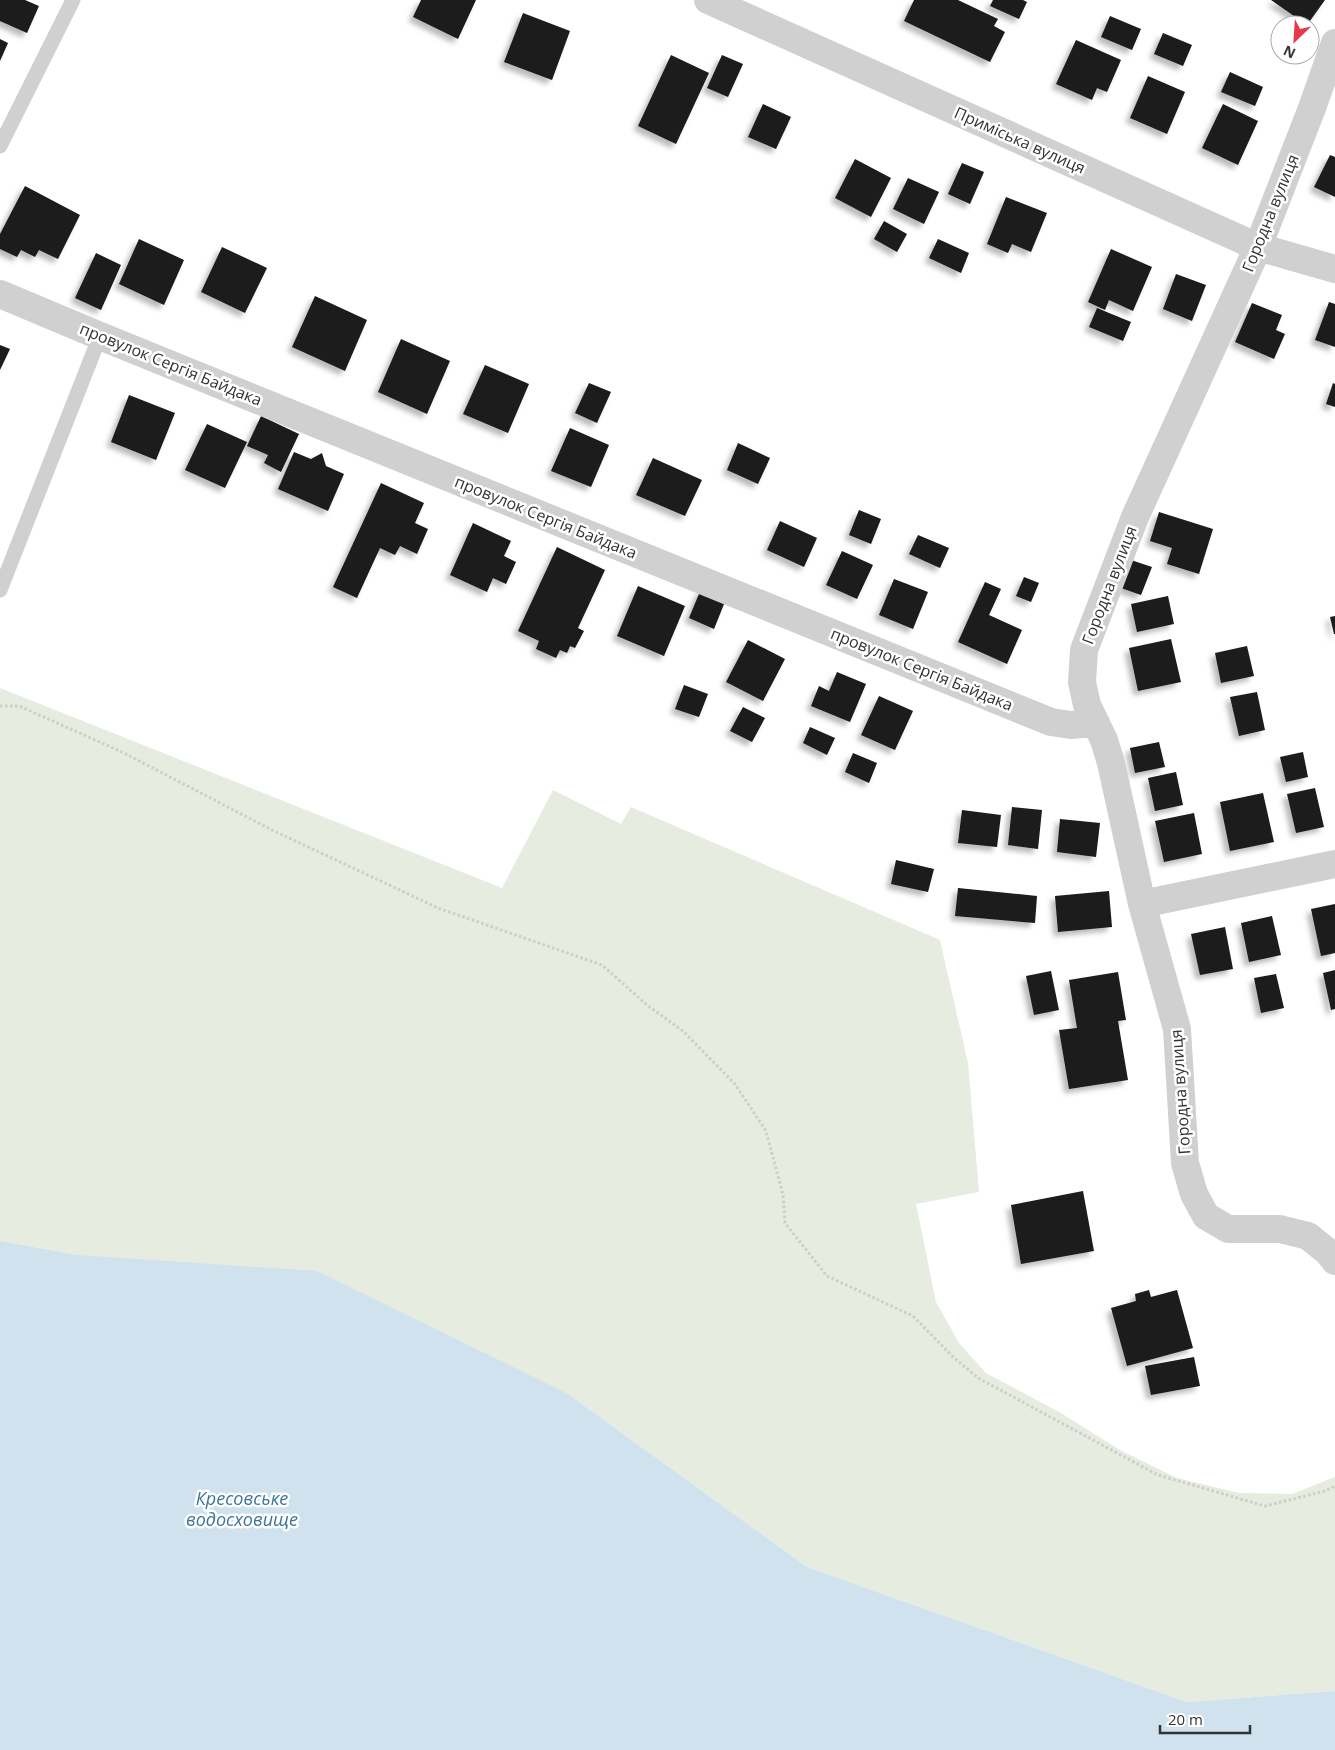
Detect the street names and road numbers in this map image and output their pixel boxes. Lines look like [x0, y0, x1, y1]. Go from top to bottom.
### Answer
street label: Приміська вулиця [951, 101, 1089, 179]
street label: Городна вулиця [1236, 151, 1304, 275]
street label: провулок Сергія Байдака [77, 317, 265, 411]
street label: провулок Сергія Байдака [452, 470, 640, 564]
street label: Городна вулиця [1076, 523, 1142, 647]
street label: провулок Сергія Байдака [828, 622, 1016, 716]
street label: Городна вулиця [1165, 1029, 1195, 1155]

